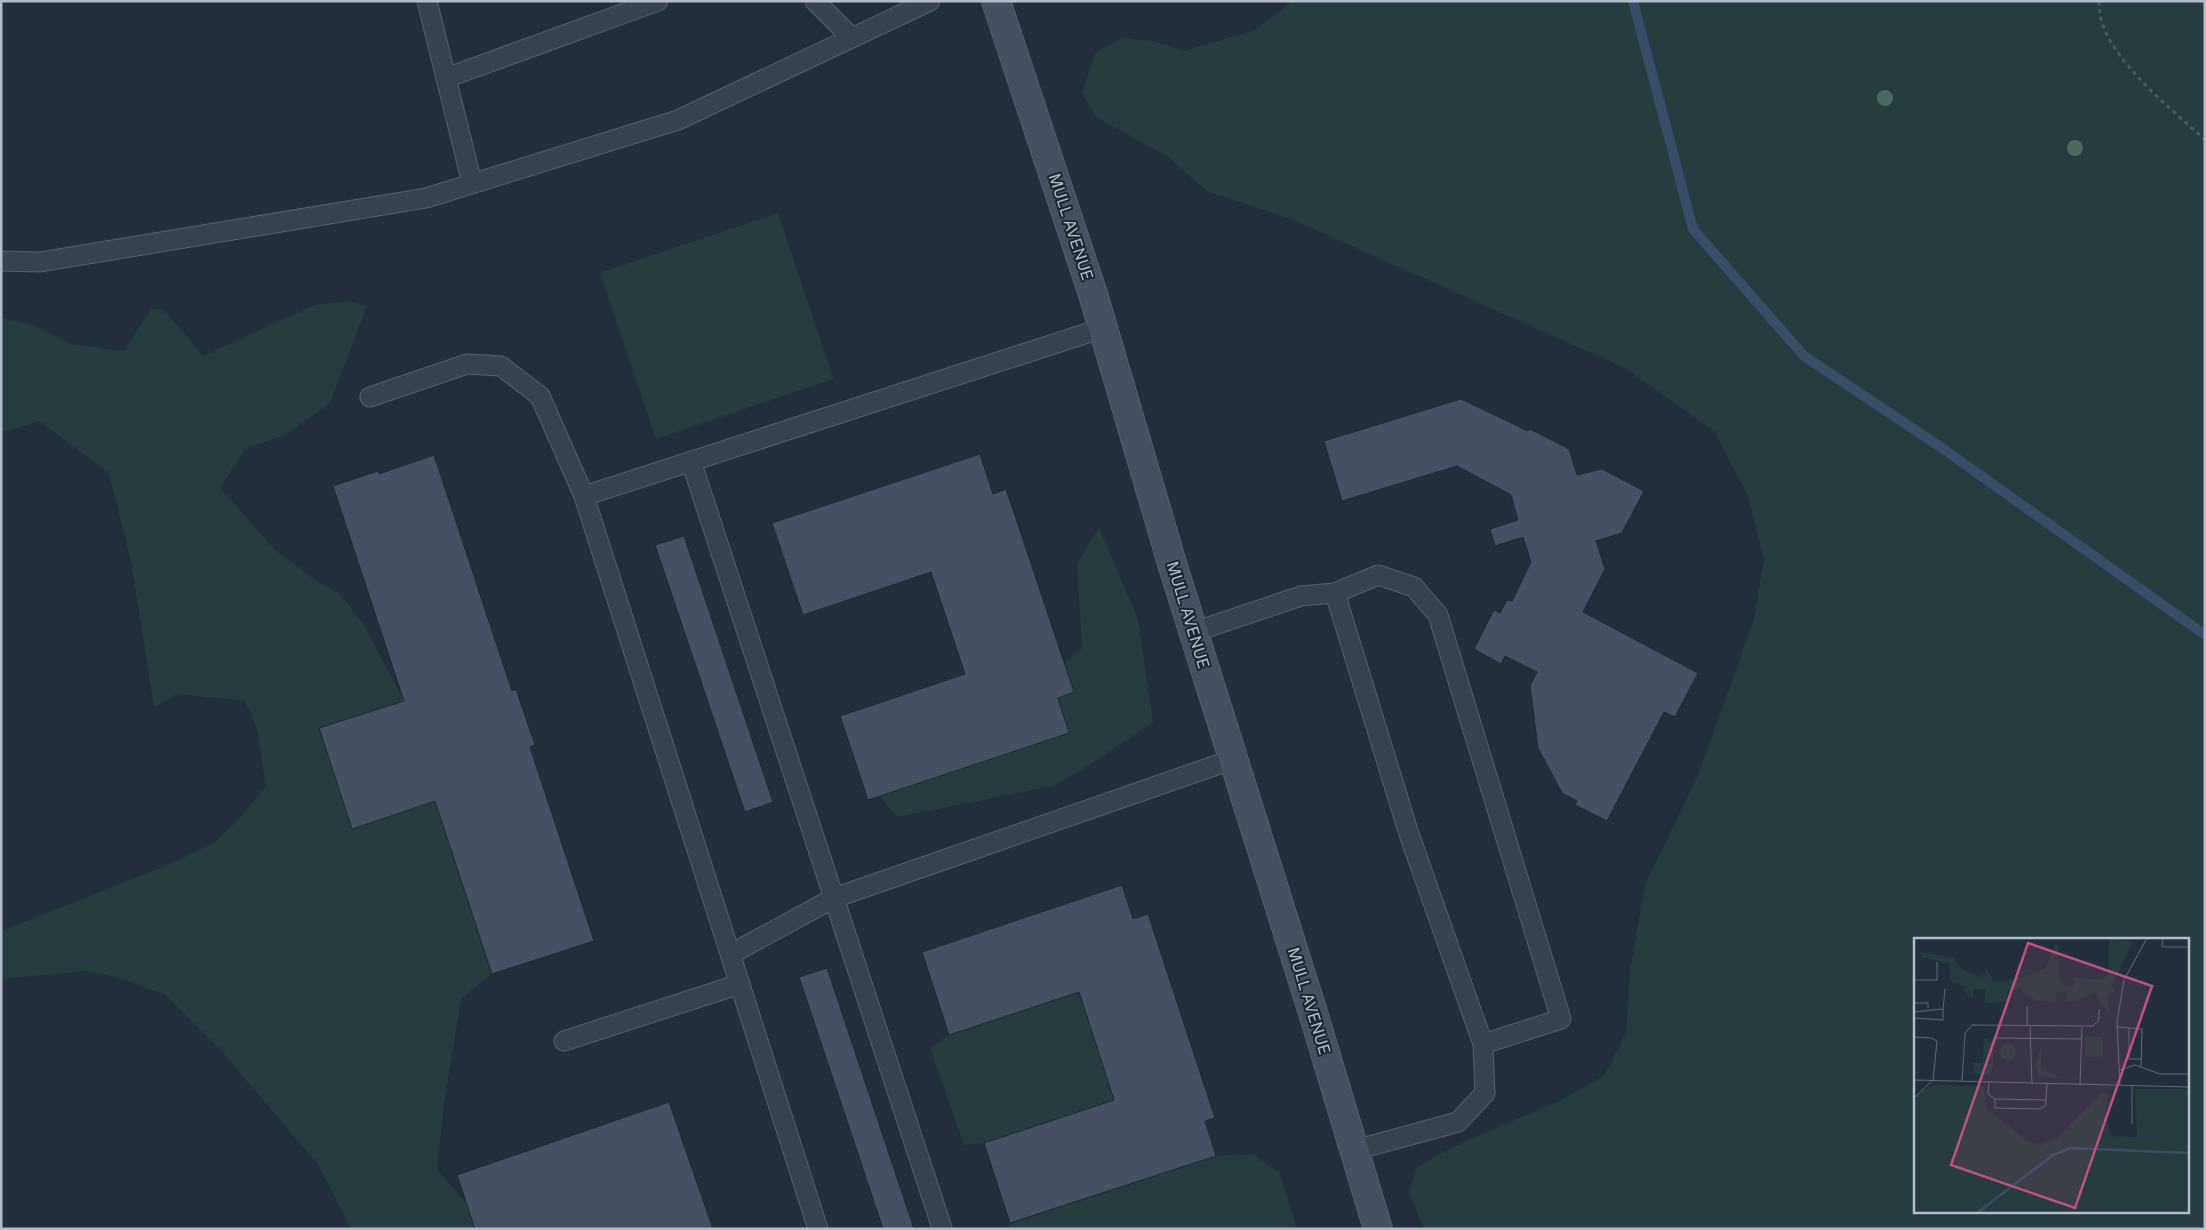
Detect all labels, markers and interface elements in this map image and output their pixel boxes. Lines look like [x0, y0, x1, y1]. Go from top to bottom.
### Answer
street label: MULL AVENUE [1045, 171, 1097, 283]
street label: MULL AVENUE [1163, 559, 1213, 671]
inset map [1914, 938, 2188, 1212]
street label: MULL AVENUE [1284, 945, 1334, 1057]

